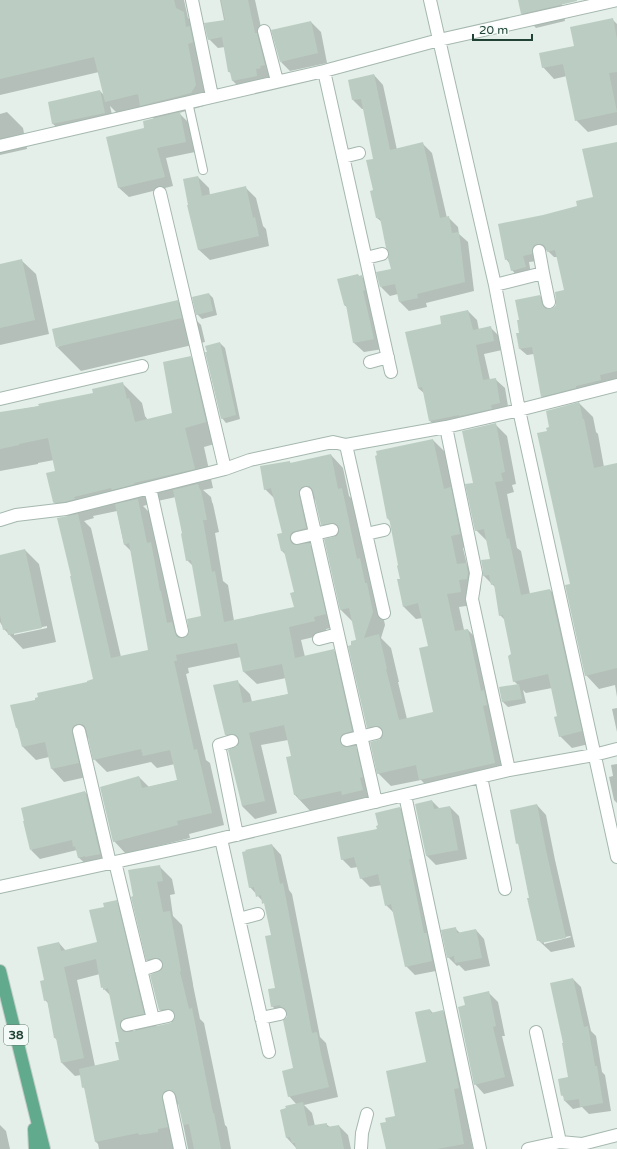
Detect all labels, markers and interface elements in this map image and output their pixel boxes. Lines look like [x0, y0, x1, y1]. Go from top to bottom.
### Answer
scale bar [473, 16, 532, 42]
text: 20 m [479, 23, 508, 37]
road number: 38 [4, 1025, 28, 1045]

